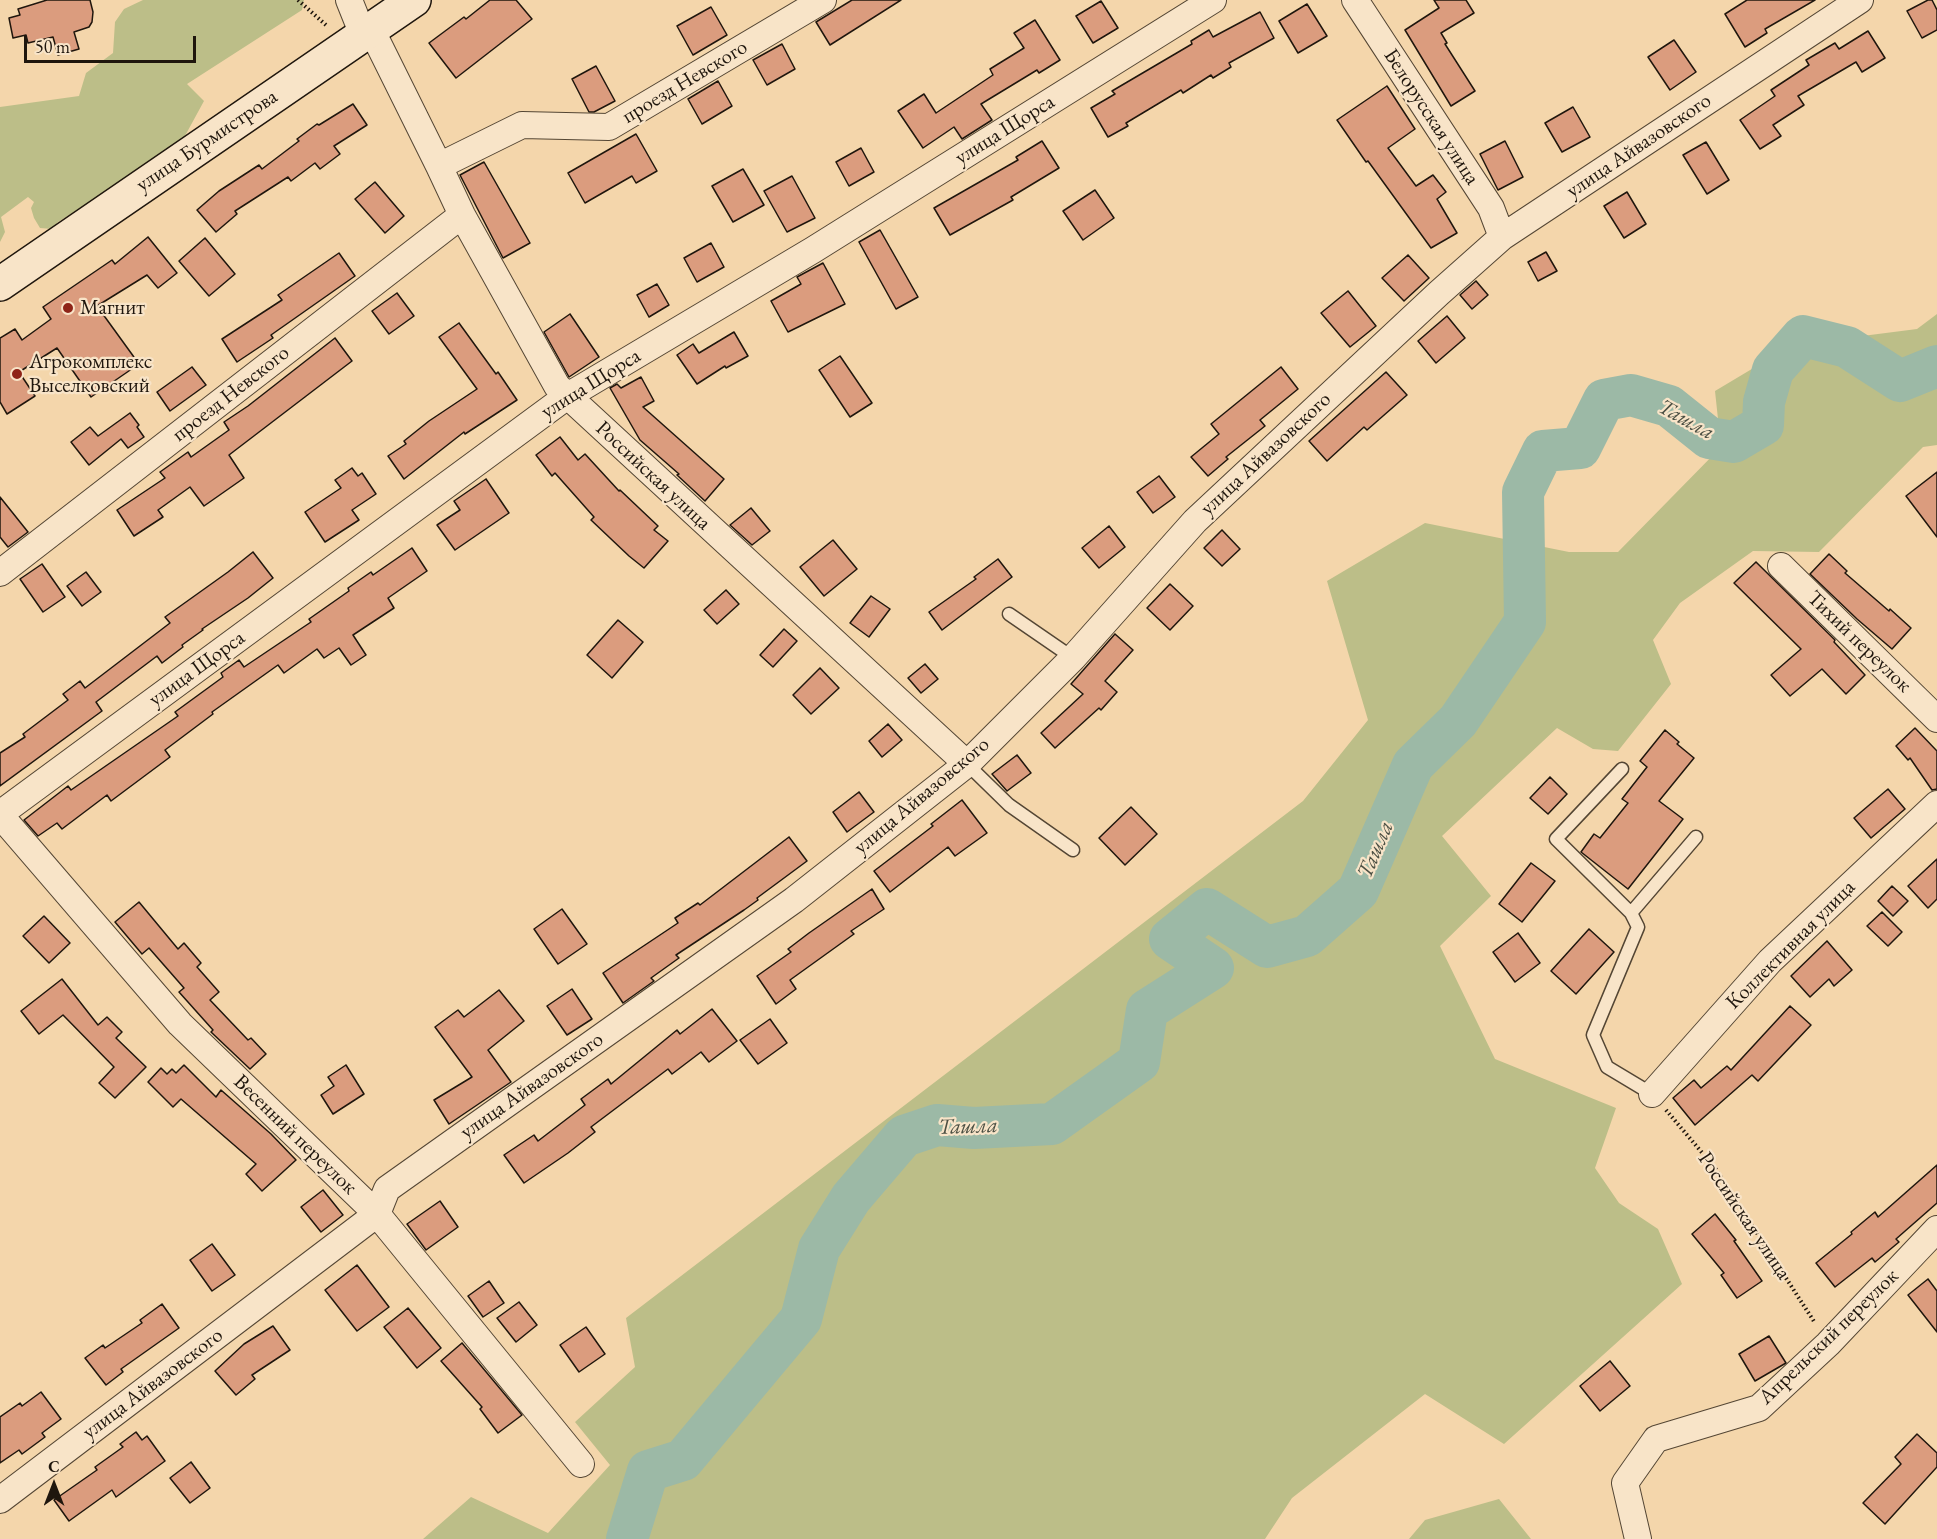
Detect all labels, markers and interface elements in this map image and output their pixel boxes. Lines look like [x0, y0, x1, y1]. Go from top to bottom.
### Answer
scale bar [27, 24, 200, 62]
text: 50 m [35, 35, 70, 58]
street label: проезд Невского [618, 35, 752, 129]
street label: Белорусская улица [1378, 44, 1484, 190]
street label: улица Бурмистрова [131, 84, 283, 198]
street label: улица Айвазовского [1562, 88, 1716, 204]
street label: улица Щорса [950, 89, 1060, 171]
place label: Магнит [80, 295, 145, 321]
marker: Магнит [61, 301, 75, 315]
street label: проезд Невского [167, 340, 295, 448]
street label: улица Щорса [536, 343, 646, 425]
place label: Агрокомплекс Выселковский [29, 349, 152, 399]
marker: Агрокомплекс Выселковский [10, 367, 24, 381]
street label: улица Айвазовского [1195, 387, 1337, 521]
water label: Ташла [1654, 394, 1718, 446]
street label: Российская улица [590, 416, 716, 536]
street label: Тихий переулок [1802, 586, 1916, 698]
street label: улица Щорса [144, 626, 250, 712]
street label: улица Айвазовского [849, 732, 995, 860]
water label: Ташла [1352, 817, 1400, 883]
street label: Коллективная улица [1721, 875, 1861, 1015]
street label: улица Айвазовского [455, 1027, 609, 1145]
street label: Весенний переулок [228, 1070, 362, 1200]
water label: Ташла [938, 1113, 998, 1141]
street label: Российская улица [1692, 1147, 1796, 1285]
street label: Апрельский переулок [1754, 1264, 1904, 1410]
street label: улица Айвазовского [78, 1323, 228, 1445]
north arrow [24, 1455, 84, 1515]
text: С [48, 1456, 60, 1477]

